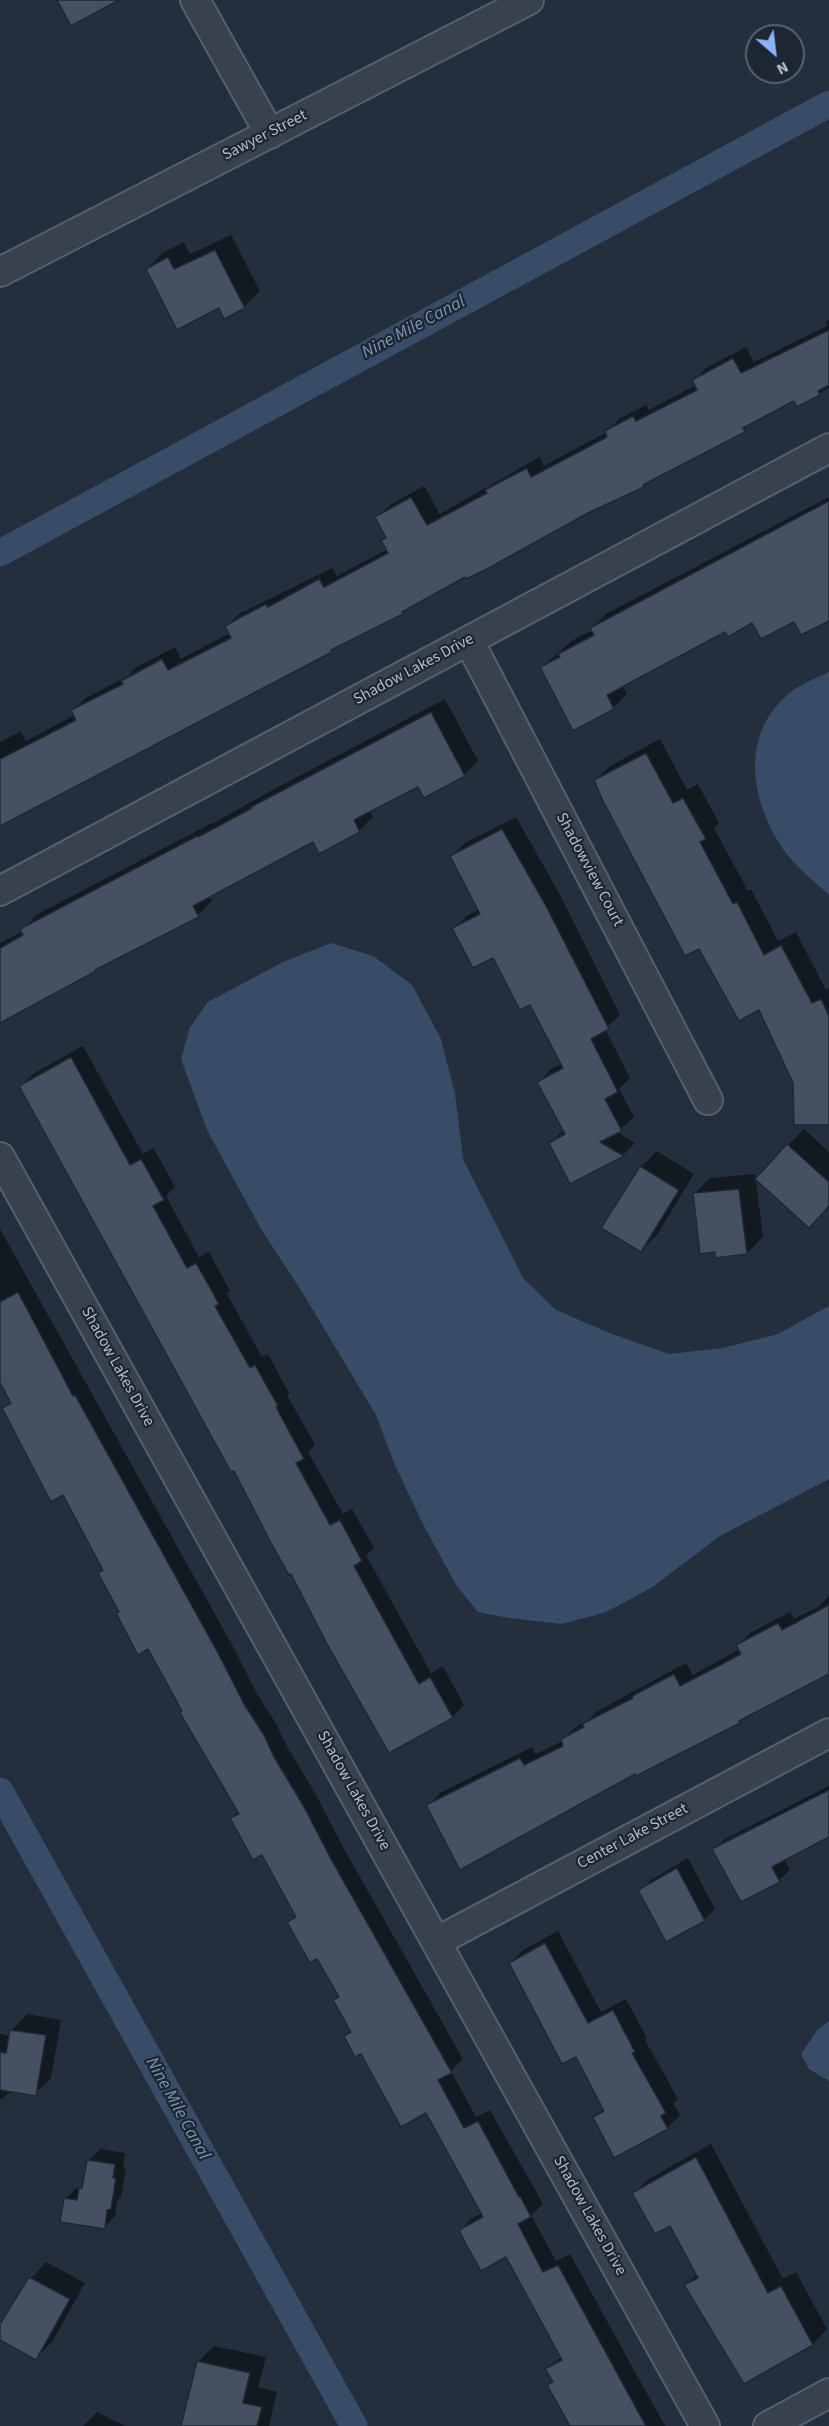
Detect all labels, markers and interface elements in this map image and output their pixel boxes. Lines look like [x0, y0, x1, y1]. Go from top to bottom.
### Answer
north arrow [745, 24, 805, 84]
text: N [773, 56, 792, 80]
street label: Sawyer Street [220, 106, 310, 166]
water label: Nine Mile Canal [359, 292, 469, 364]
street label: Shadow Lakes Drive [351, 630, 477, 710]
street label: Shadowview Court [551, 810, 627, 930]
street label: Shadow Lakes Drive [76, 1304, 158, 1430]
street label: Shadow Lakes Drive [312, 1728, 394, 1854]
street label: Center Lake Street [574, 1800, 692, 1874]
water label: Nine Mile Canal [140, 2054, 214, 2164]
street label: Shadow Lakes Drive [548, 2153, 630, 2279]

